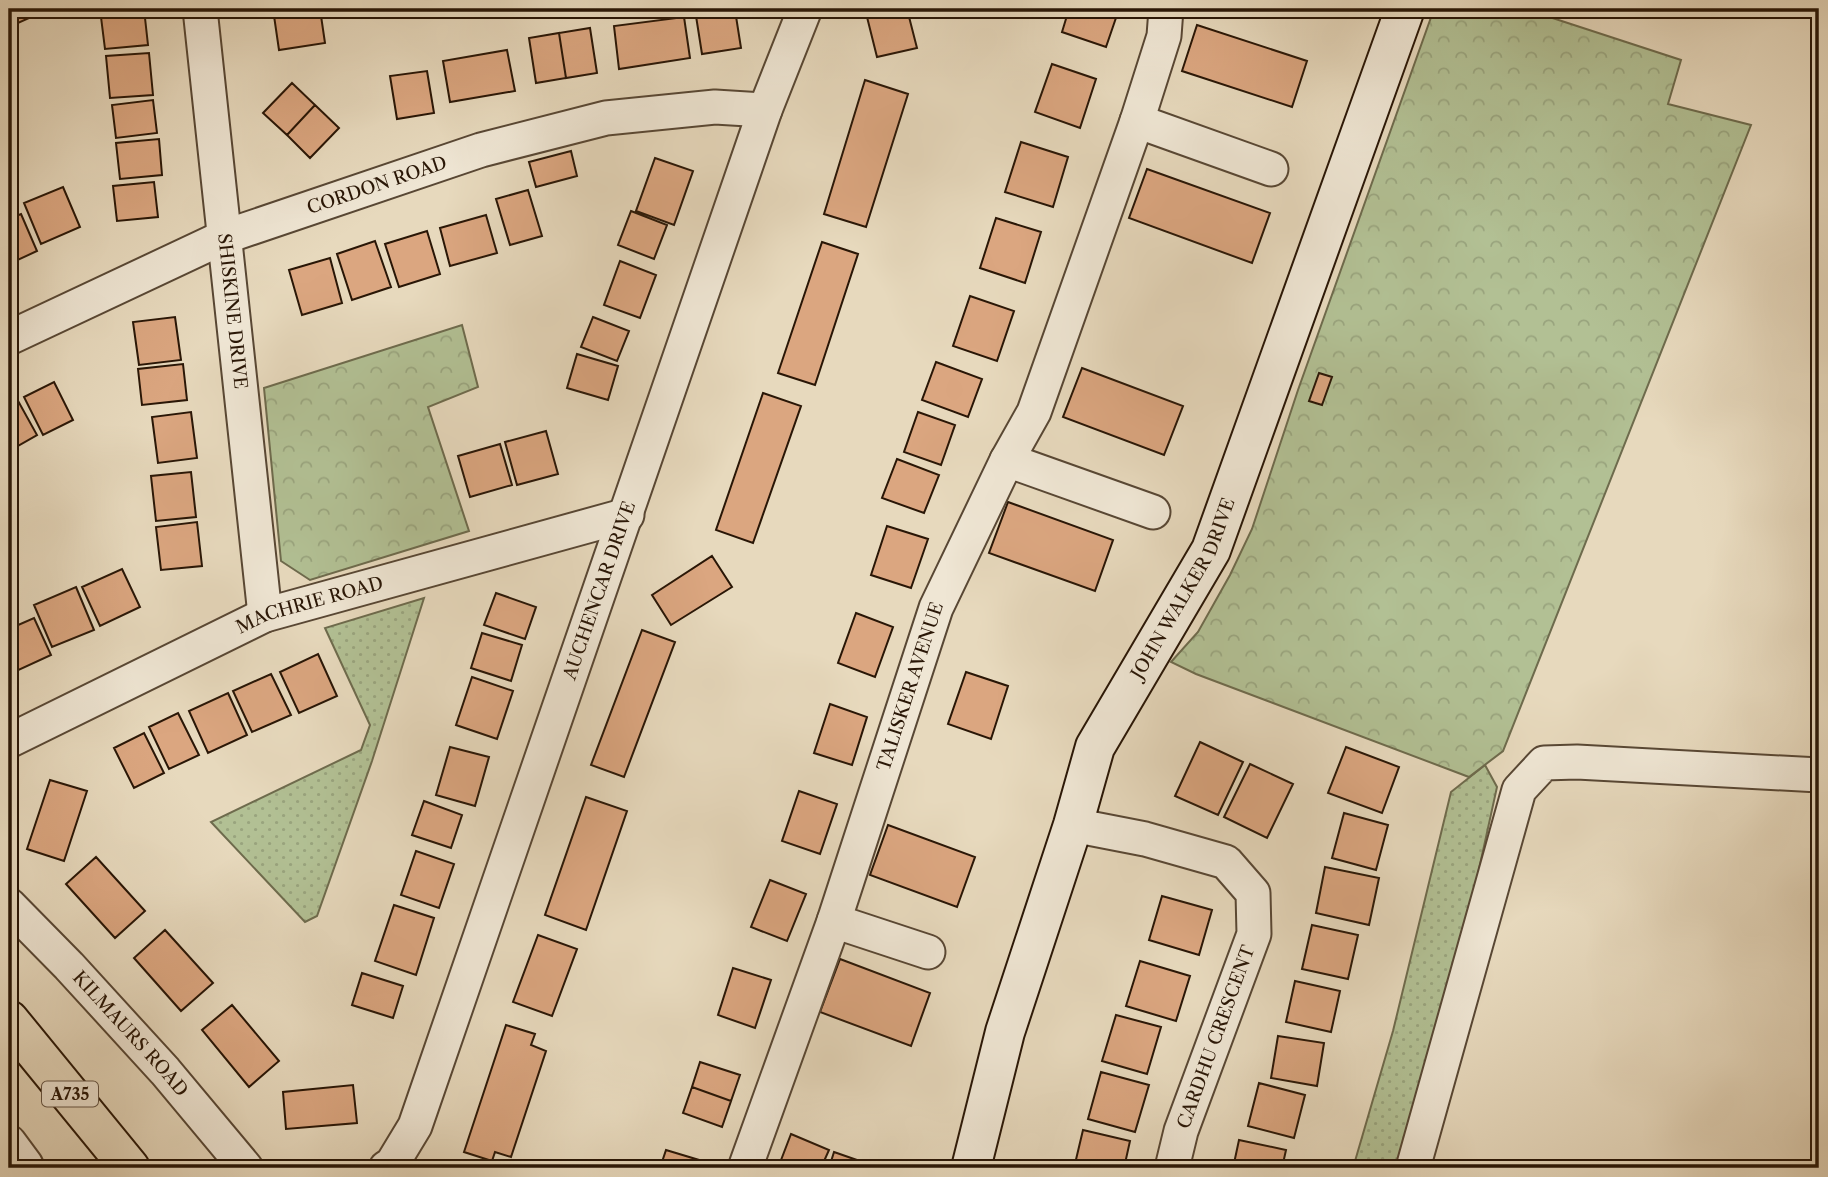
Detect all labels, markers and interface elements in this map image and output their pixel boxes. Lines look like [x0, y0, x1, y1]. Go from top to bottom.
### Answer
street label: CORDON ROAD [304, 151, 450, 219]
street label: SHISKINE DRIVE [213, 232, 252, 390]
street label: JOHN WALKER DRIVE [1125, 495, 1240, 686]
street label: AUCHENCAR DRIVE [558, 499, 640, 683]
street label: MACHRIE ROAD [233, 572, 386, 638]
street label: TALISKER AVENUE [873, 599, 948, 774]
street label: CARDHU CRESCENT [1173, 942, 1260, 1132]
street label: KILMAURS ROAD [68, 967, 193, 1101]
road number: A735 [42, 1082, 98, 1106]

